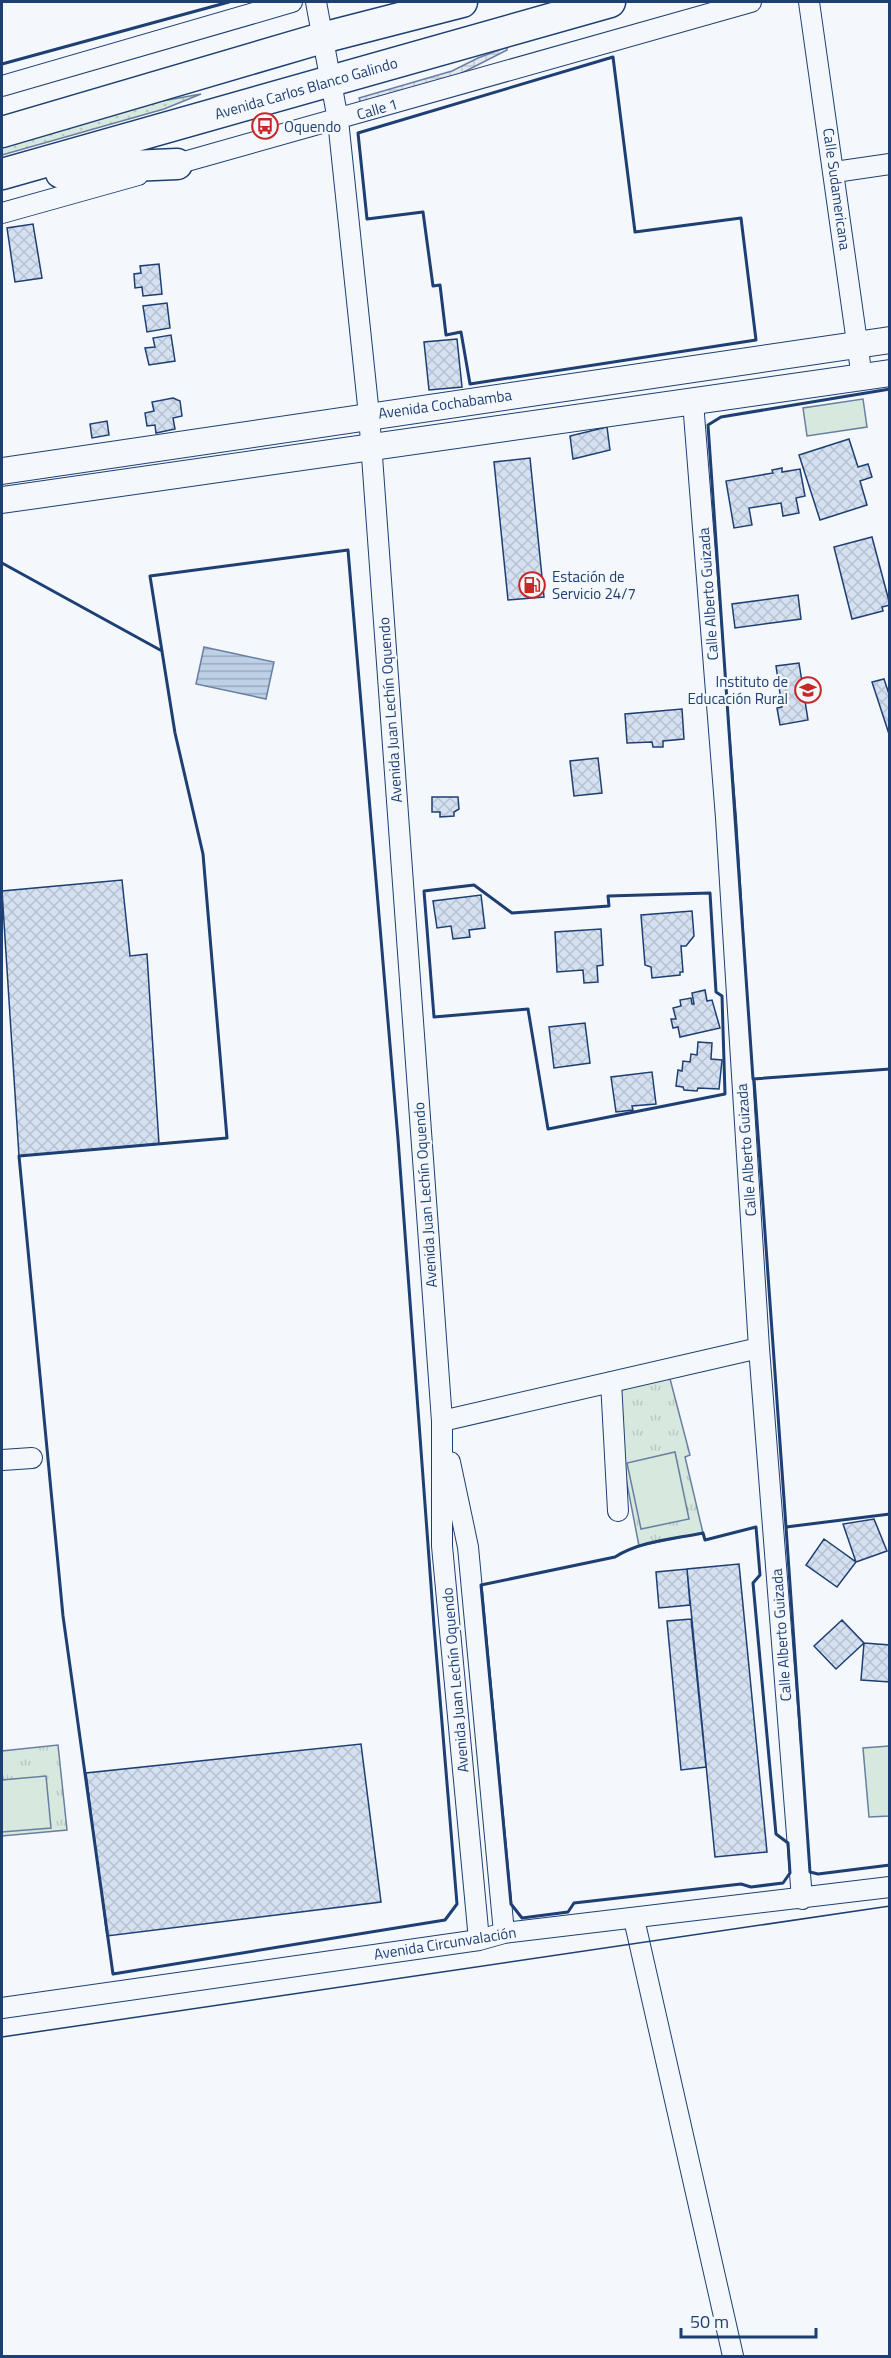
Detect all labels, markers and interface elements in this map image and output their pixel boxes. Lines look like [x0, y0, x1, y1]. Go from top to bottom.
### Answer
street label: Avenida Carlos Blanco Galindo [212, 51, 400, 125]
street label: Calle 1 [354, 92, 400, 126]
bus stop icon: Oquendo [250, 111, 280, 141]
place label: Oquendo [284, 115, 341, 138]
street label: Calle Sudamericana [817, 126, 857, 252]
street label: Avenida Cochabamba [377, 383, 514, 425]
street label: Calle Alberto Guizada [692, 526, 724, 661]
place label: Estación de Servicio 24/7 [552, 565, 636, 605]
fuel station icon: Estación de Servicio 24/7 [517, 570, 547, 600]
street label: Avenida Juan Lechín Oquendo [372, 616, 408, 803]
place label: Instituto de Educación Rural [687, 670, 788, 710]
school or university icon: Instituto de Educación Rural [793, 675, 823, 705]
street label: Calle Alberto Guizada [730, 1082, 762, 1217]
street label: Avenida Juan Lechín Oquendo [407, 1101, 443, 1288]
street label: Calle Alberto Guizada [765, 1567, 797, 1702]
street label: Avenida Juan Lechín Oquendo [435, 1586, 475, 1774]
street label: Avenida Circunvalación [372, 1920, 518, 1966]
scale bar [681, 2301, 816, 2339]
text: 50 m [690, 2308, 729, 2335]

